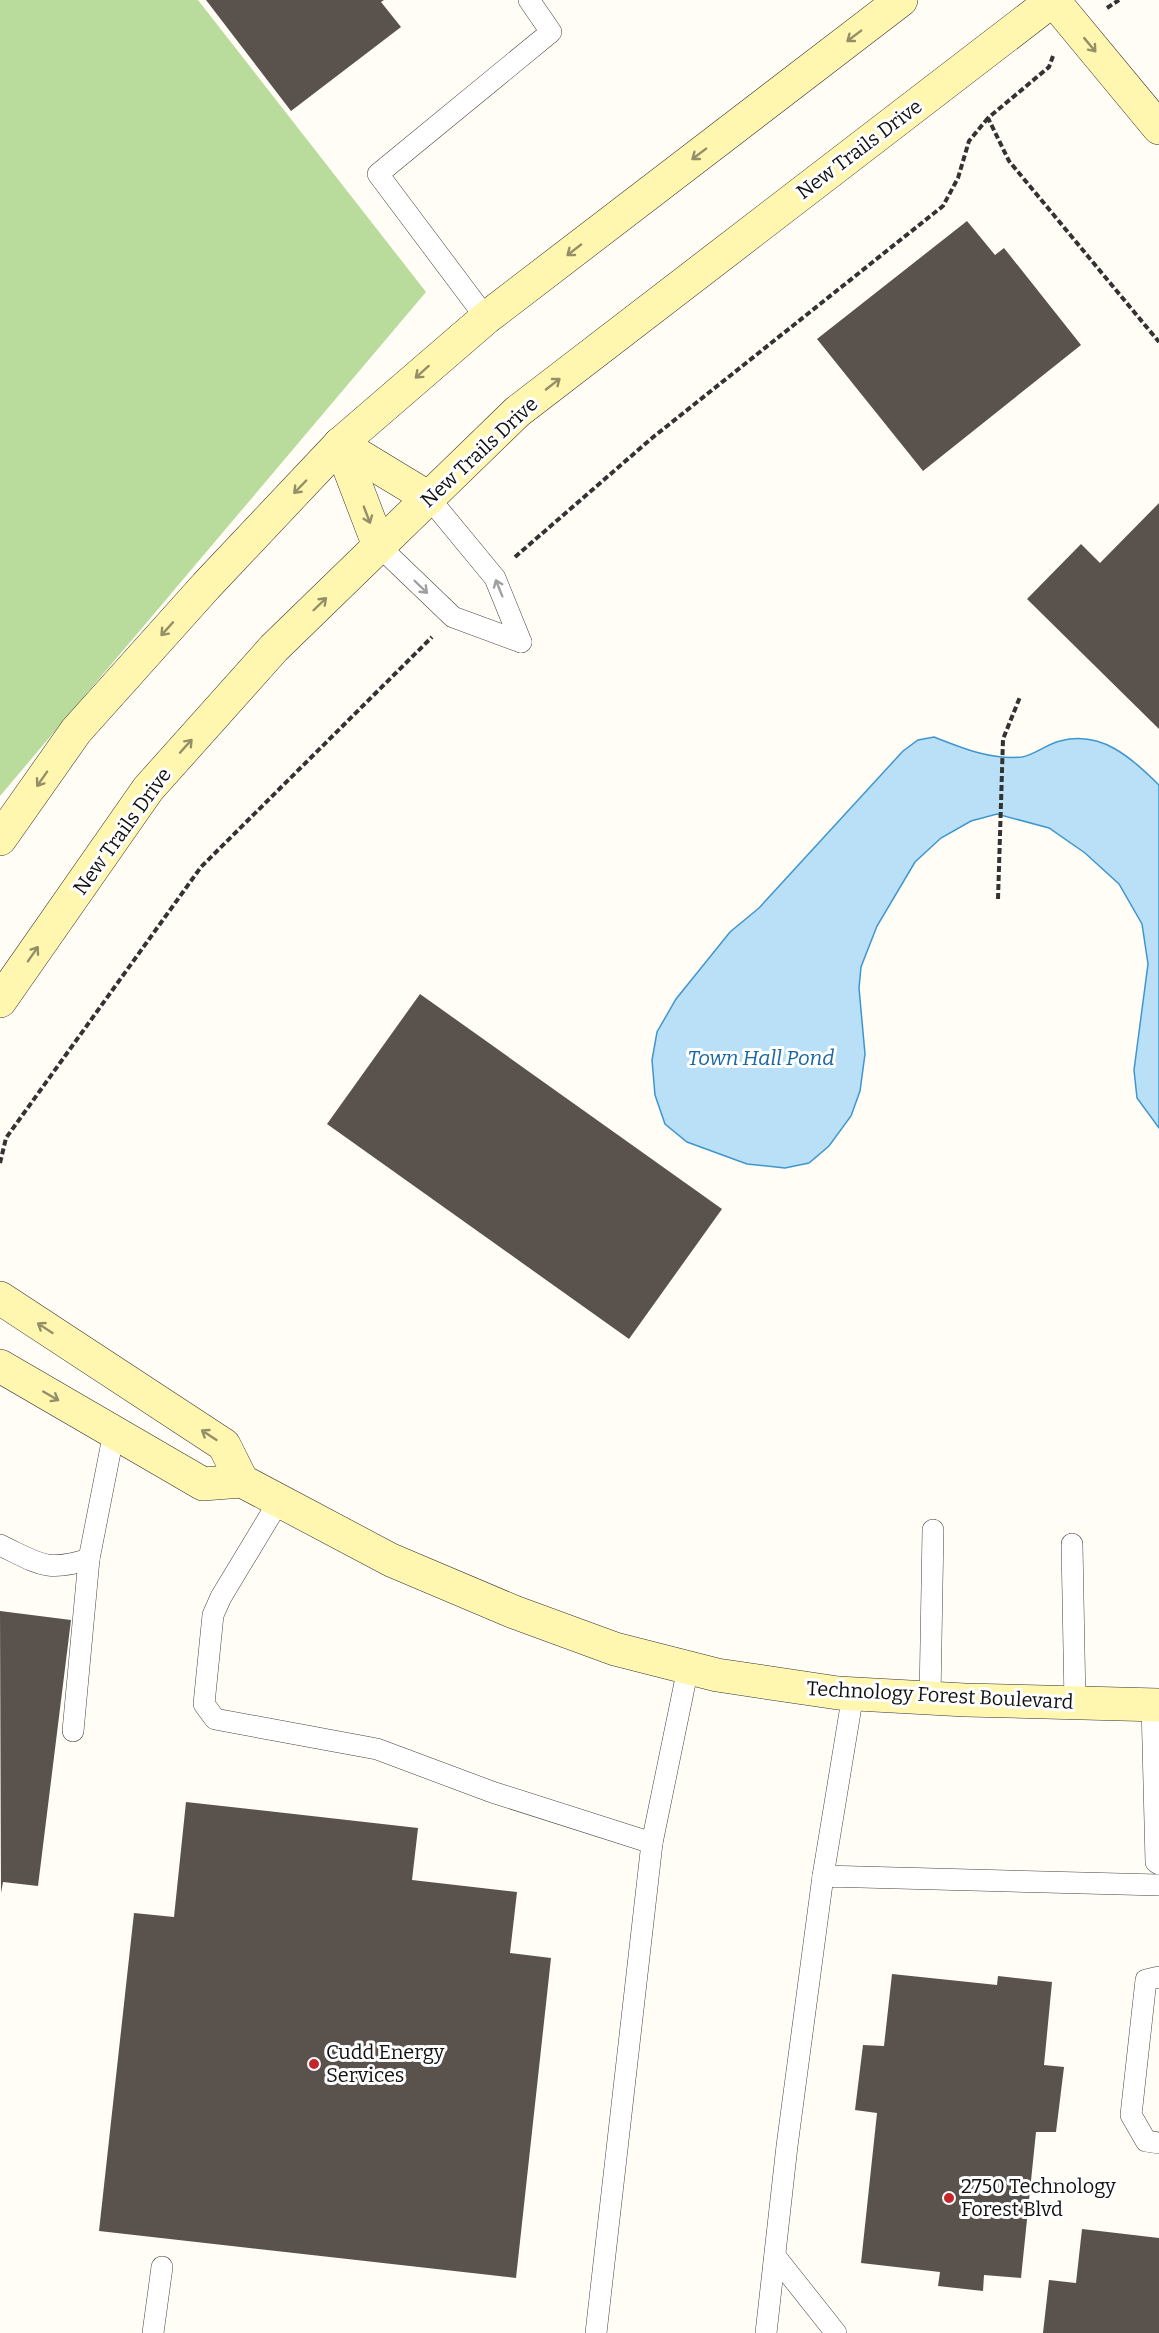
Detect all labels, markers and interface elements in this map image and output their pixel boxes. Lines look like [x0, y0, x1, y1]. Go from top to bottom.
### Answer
one-way arrow [847, 29, 863, 42]
one-way arrow [1084, 37, 1097, 53]
street label: New Trails Drive [791, 94, 927, 204]
one-way arrow [692, 147, 708, 160]
one-way arrow [566, 244, 582, 257]
one-way arrow [414, 365, 429, 379]
one-way arrow [545, 377, 561, 390]
street label: New Trails Drive [416, 392, 542, 512]
one-way arrow [293, 479, 307, 494]
one-way arrow [363, 505, 374, 524]
one-way arrow [414, 579, 429, 594]
one-way arrow [493, 579, 504, 598]
one-way arrow [312, 597, 327, 611]
one-way arrow [160, 621, 174, 636]
one-way arrow [179, 739, 193, 754]
street label: New Trails Drive [68, 763, 176, 899]
one-way arrow [36, 770, 48, 786]
one-way arrow [27, 946, 39, 962]
water label: Town Hall Pond [687, 1045, 835, 1071]
one-way arrow [38, 1322, 54, 1334]
one-way arrow [42, 1390, 59, 1402]
one-way arrow [200, 1428, 217, 1441]
street label: Technology Forest Boulevard [806, 1676, 1074, 1714]
place label: Cudd Energy Services [326, 2040, 445, 2087]
marker: Cudd Energy Services [307, 2057, 321, 2071]
place label: 2750 Technology Forest Blvd [961, 2174, 1116, 2221]
marker: 2750 Technology Forest Blvd [942, 2191, 956, 2205]

